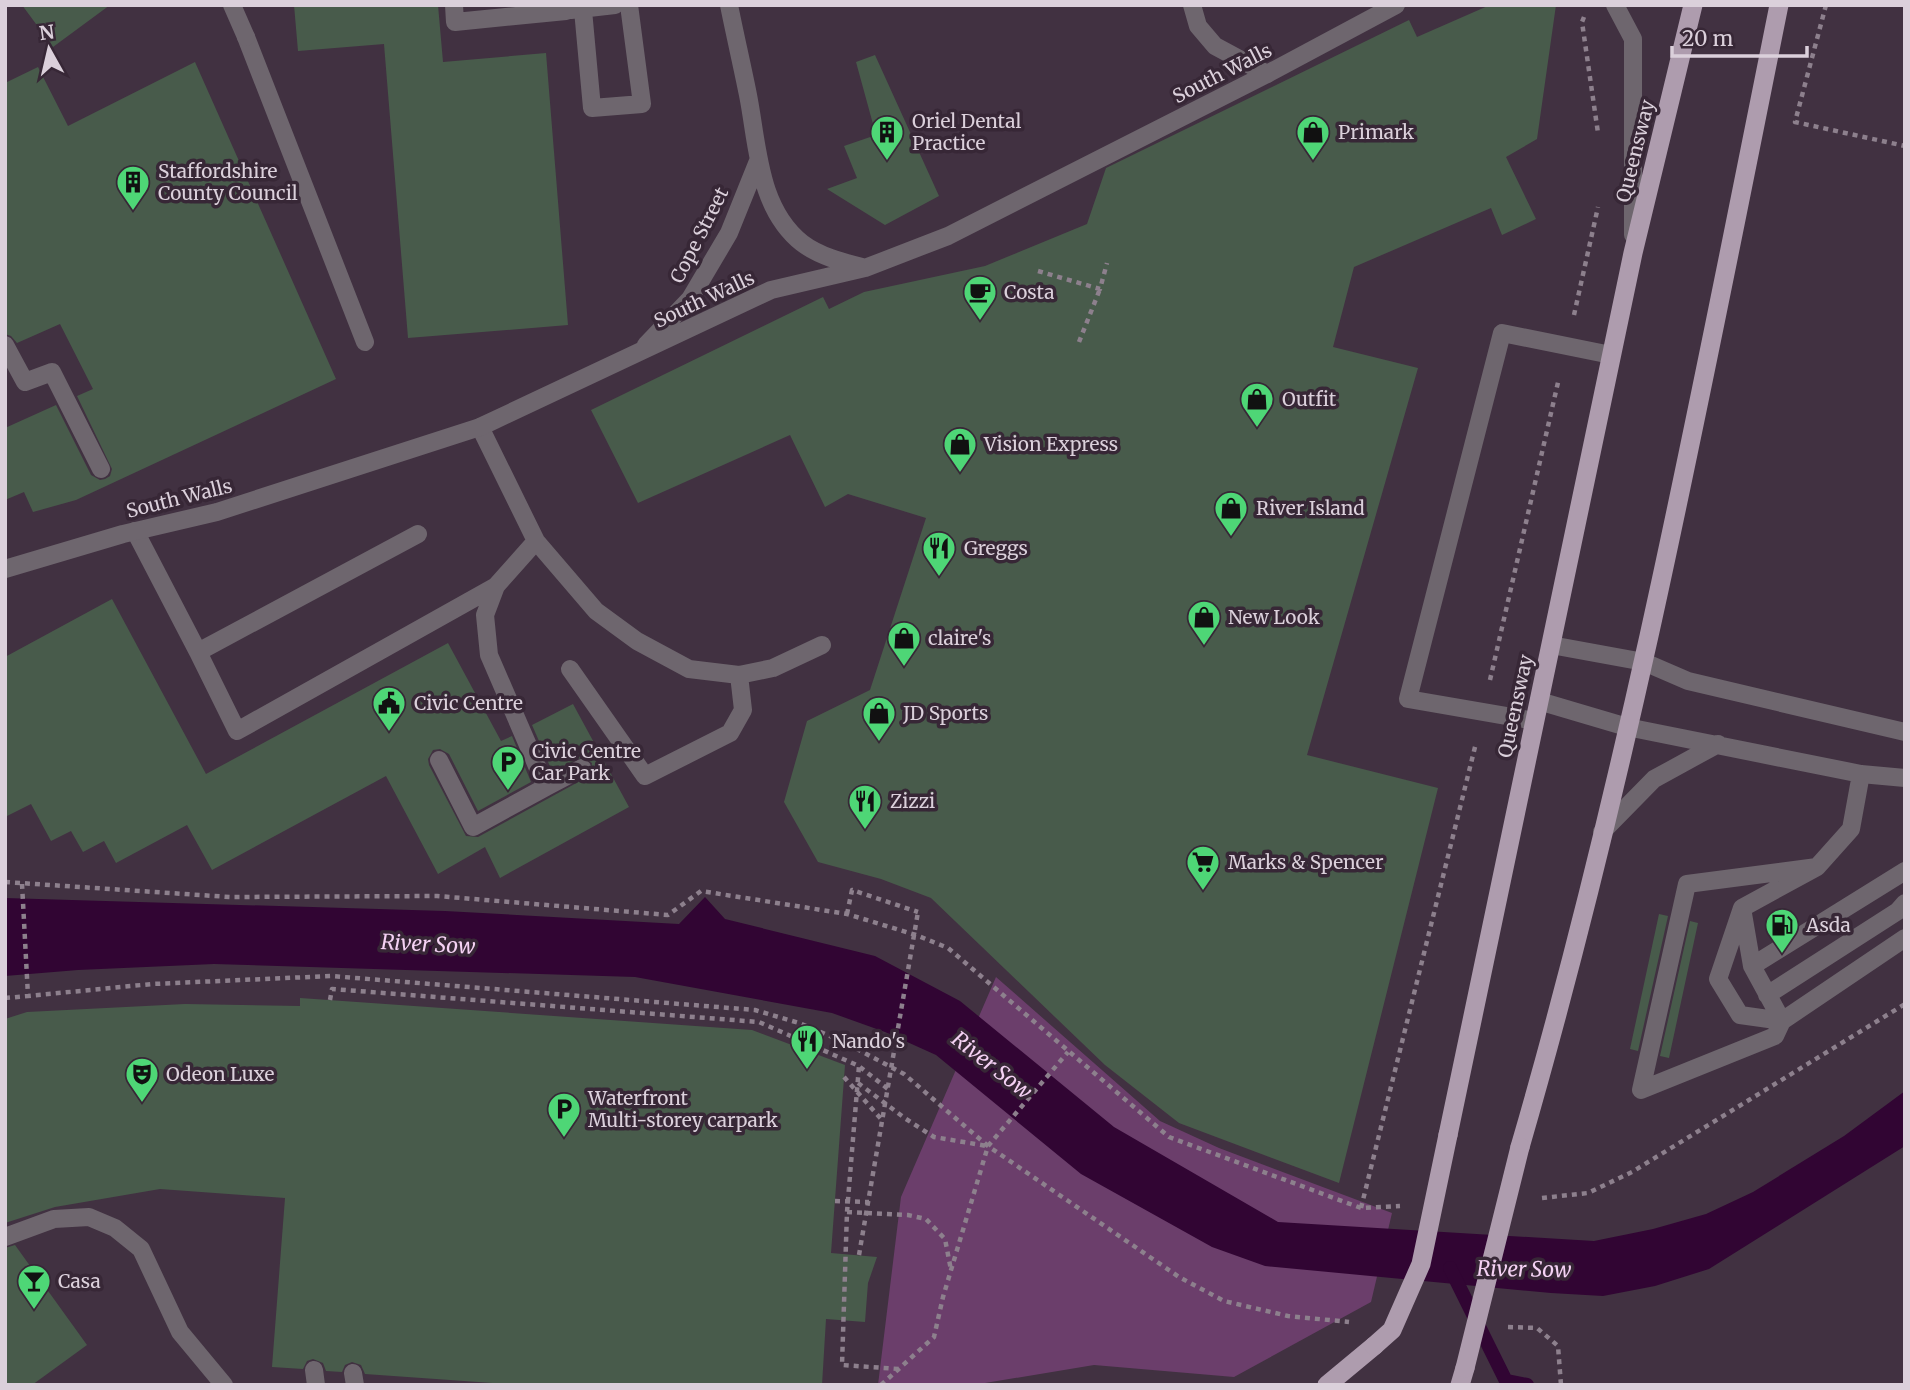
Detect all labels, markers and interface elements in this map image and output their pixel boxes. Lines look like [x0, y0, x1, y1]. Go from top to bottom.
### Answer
north arrow [14, 14, 84, 84]
scale bar [1672, 14, 1807, 58]
text: N [38, 19, 56, 45]
text: 20 m [1682, 25, 1734, 52]
street label: South Walls [1168, 38, 1276, 108]
street label: Queensway [1611, 97, 1659, 205]
place label: Oriel Dental Practice [912, 109, 1022, 155]
building icon: Oriel Dental Practice [868, 113, 906, 162]
shop icon: Primark [1294, 113, 1332, 162]
place label: Primark [1338, 120, 1414, 144]
place label: Staffordshire County Council [158, 159, 298, 205]
building icon: Staffordshire County Council [114, 163, 152, 212]
street label: Cope Street [665, 183, 734, 287]
street label: South Walls [650, 265, 758, 333]
cafe icon: Costa [961, 273, 999, 322]
place label: Costa [1004, 280, 1054, 304]
shop icon: Outfit [1238, 380, 1276, 429]
place label: Outfit [1282, 387, 1337, 411]
shop icon: Vision Express [941, 425, 979, 474]
place label: Vision Express [983, 432, 1118, 456]
street label: South Walls [124, 473, 234, 523]
shop icon: River Island [1212, 489, 1250, 538]
place label: River Island [1256, 496, 1365, 520]
restaurant icon: Greggs [920, 529, 958, 578]
place label: Greggs [964, 536, 1028, 560]
shop icon: New Look [1185, 598, 1223, 647]
place label: New Look [1228, 605, 1320, 629]
shop icon: claire's [885, 619, 923, 668]
place label: claire's [928, 626, 991, 650]
street label: Queensway [1492, 652, 1538, 760]
public building icon: Civic Centre [370, 684, 408, 733]
place label: Civic Centre [414, 691, 523, 715]
shop icon: JD Sports [860, 694, 898, 743]
place label: JD Sports [902, 701, 988, 725]
place label: Civic Centre Car Park [532, 739, 641, 785]
parking icon: Civic Centre Car Park [489, 743, 527, 792]
restaurant icon: Zizzi [846, 782, 884, 831]
place label: Zizzi [890, 789, 935, 813]
supermarket icon: Marks & Spencer [1184, 843, 1222, 892]
place label: Marks & Spencer [1228, 850, 1384, 874]
fuel station icon: Asda [1763, 906, 1801, 955]
place label: Asda [1805, 913, 1851, 937]
water label: River Sow [380, 928, 476, 960]
restaurant icon: Nando's [788, 1022, 826, 1071]
water label: River Sow [946, 1025, 1038, 1105]
place label: Nando's [832, 1029, 905, 1053]
theatre icon: Odeon Luxe [123, 1055, 161, 1104]
place label: Odeon Luxe [166, 1062, 275, 1086]
place label: Waterfront Multi-storey carpark [587, 1086, 778, 1132]
parking icon: Waterfront Multi-storey carpark [545, 1090, 583, 1139]
water label: River Sow [1476, 1255, 1572, 1283]
bar icon: Casa [15, 1262, 53, 1311]
place label: Casa [58, 1269, 101, 1293]

